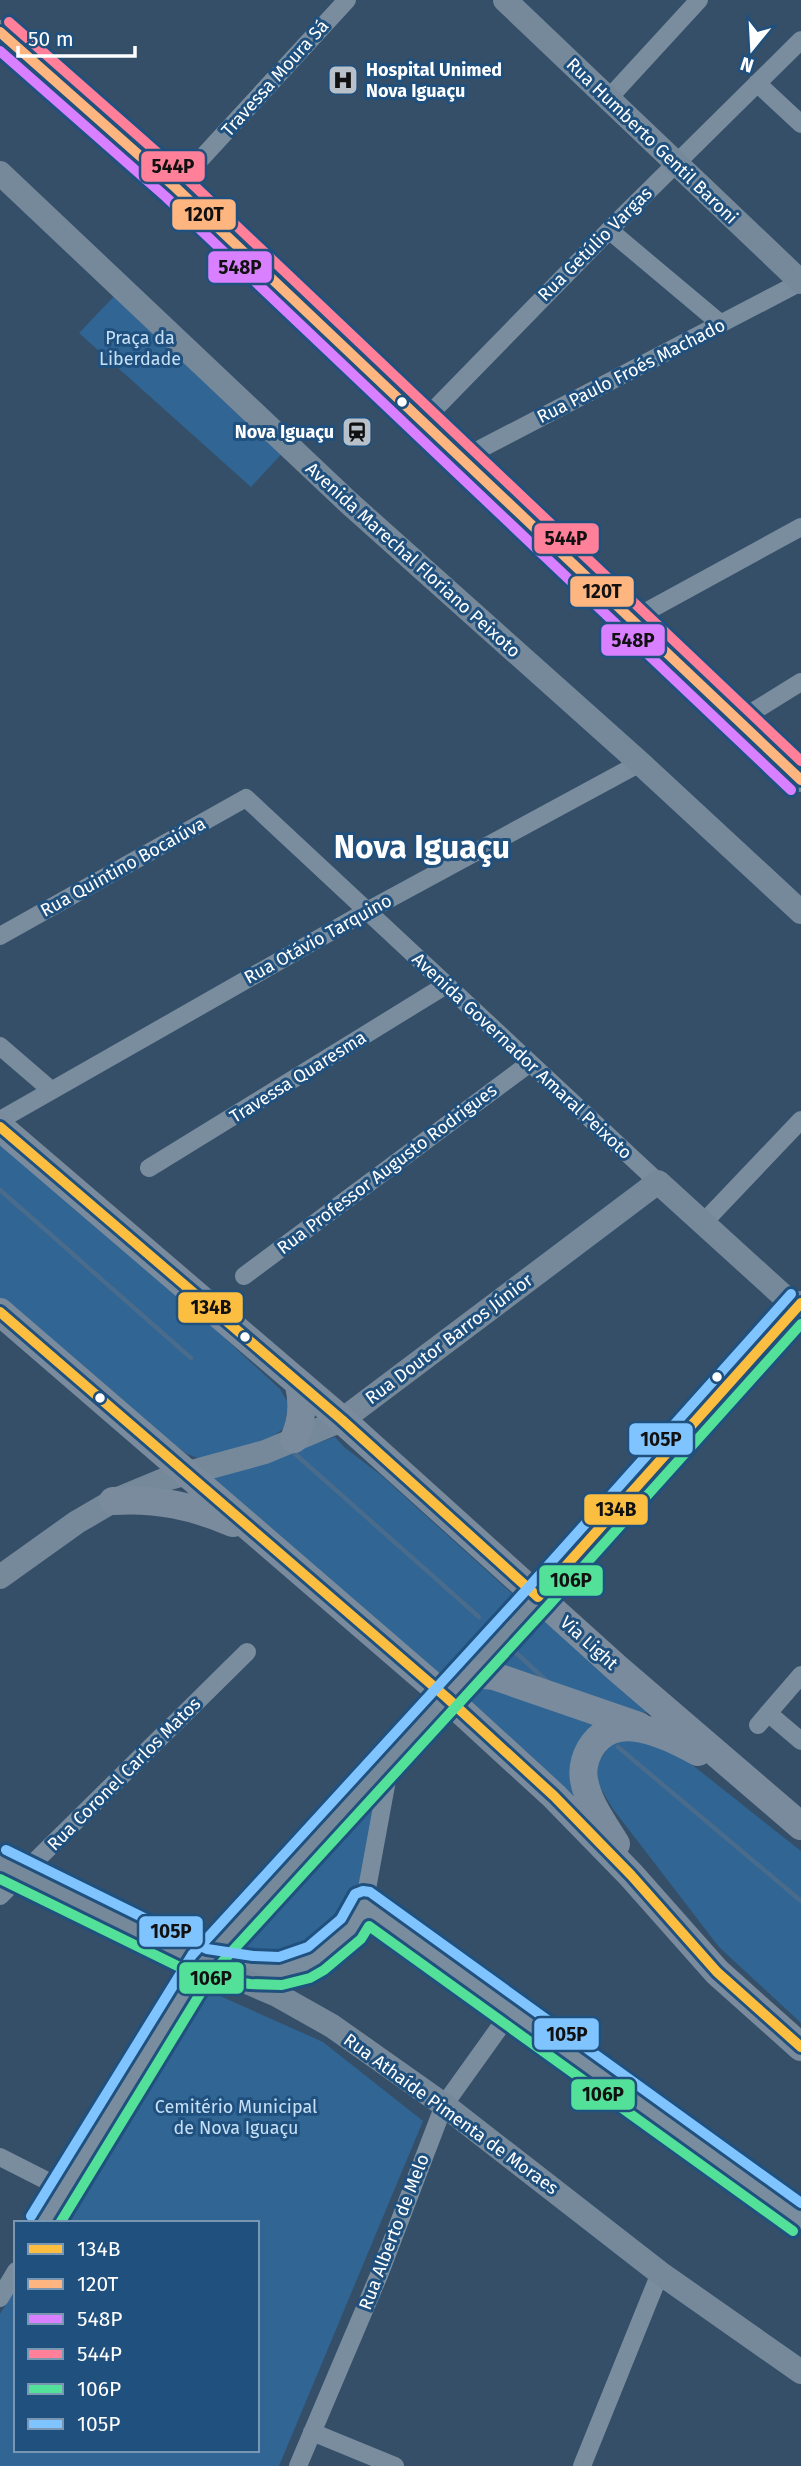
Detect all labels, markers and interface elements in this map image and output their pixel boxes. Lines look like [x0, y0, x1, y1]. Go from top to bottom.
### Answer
scale bar [18, 14, 135, 58]
north arrow [717, 14, 787, 84]
street label: Travessa Moura Sá [217, 15, 333, 141]
text: 50 m [28, 26, 74, 52]
text: N [737, 52, 756, 78]
street label: Rua Humberto Gentil Baroni [562, 53, 742, 229]
place label: Hospital Unimed Nova Iguaçu [366, 59, 502, 102]
hospital icon: Hospital Unimed Nova Iguaçu [326, 63, 360, 97]
line badge: 544P [140, 150, 206, 183]
text: 544P [151, 155, 195, 178]
street label: Rua Getúlio Vargas [533, 182, 657, 306]
line badge: 120T [171, 198, 237, 231]
text: 120T [184, 203, 224, 226]
line badge: 548P [207, 250, 273, 284]
text: 548P [218, 256, 262, 279]
street label: Rua Paulo Froés Machado [533, 314, 729, 428]
park label: Praça da Liberdade [99, 327, 181, 370]
unlabelled marker [395, 395, 409, 409]
station icon: Nova Iguaçu [340, 415, 374, 449]
place label: Nova Iguaçu [235, 421, 334, 443]
street label: Avenida Marechal Floriano Peixoto [301, 458, 525, 662]
line badge: 544P [533, 522, 600, 555]
text: 544P [544, 527, 588, 550]
line badge: 120T [569, 575, 635, 608]
text: 120T [582, 580, 622, 603]
line badge: 548P [600, 623, 666, 657]
text: 548P [611, 629, 655, 652]
street label: Rua Quintino Bocaiúva [37, 812, 209, 922]
district label: Nova Iguaçu [334, 828, 510, 867]
street label: Rua Otávio Tarquino [240, 889, 396, 989]
street label: Avenida Governador Amaral Peixoto [407, 948, 637, 1164]
street label: Travessa Quaresma [226, 1026, 370, 1128]
street label: Rua Professor Augusto Rodrigues [273, 1079, 501, 1259]
street label: Rua Doutor Barros Júnior [361, 1269, 537, 1409]
line badge: 134B [177, 1291, 244, 1324]
text: 134B [190, 1296, 232, 1319]
unlabelled marker [238, 1330, 252, 1344]
unlabelled marker [710, 1370, 724, 1384]
unlabelled marker [93, 1391, 107, 1405]
line badge: 105P [628, 1422, 694, 1456]
text: 105P [640, 1428, 682, 1451]
line badge: 134B [583, 1493, 649, 1526]
text: 134B [595, 1498, 637, 1521]
line badge: 106P [538, 1564, 604, 1597]
text: 106P [550, 1569, 592, 1592]
street label: Via Light [556, 1611, 623, 1675]
street label: Rua Coronel Carlos Matos [43, 1693, 205, 1855]
line badge: 105P [138, 1915, 204, 1948]
text: 105P [150, 1920, 192, 1943]
line badge: 106P [178, 1961, 245, 1995]
text: 106P [190, 1967, 232, 1990]
line badge: 105P [533, 2017, 600, 2051]
text: 105P [546, 2023, 588, 2046]
street label: Rua Athaíde Pimenta de Moraes [339, 2029, 563, 2199]
line badge: 106P [570, 2078, 636, 2111]
text: 106P [582, 2083, 624, 2106]
park label: Cemitério Municipal de Nova Iguaçu [155, 2096, 317, 2139]
street label: Rua Alberto de Melo [354, 2151, 434, 2313]
legend [14, 2221, 259, 2452]
text: 134B [77, 2236, 120, 2262]
text: 120T [77, 2271, 119, 2297]
text: 548P [77, 2306, 122, 2332]
text: 544P [77, 2341, 122, 2367]
text: 106P [77, 2376, 121, 2402]
text: 105P [77, 2411, 121, 2437]

